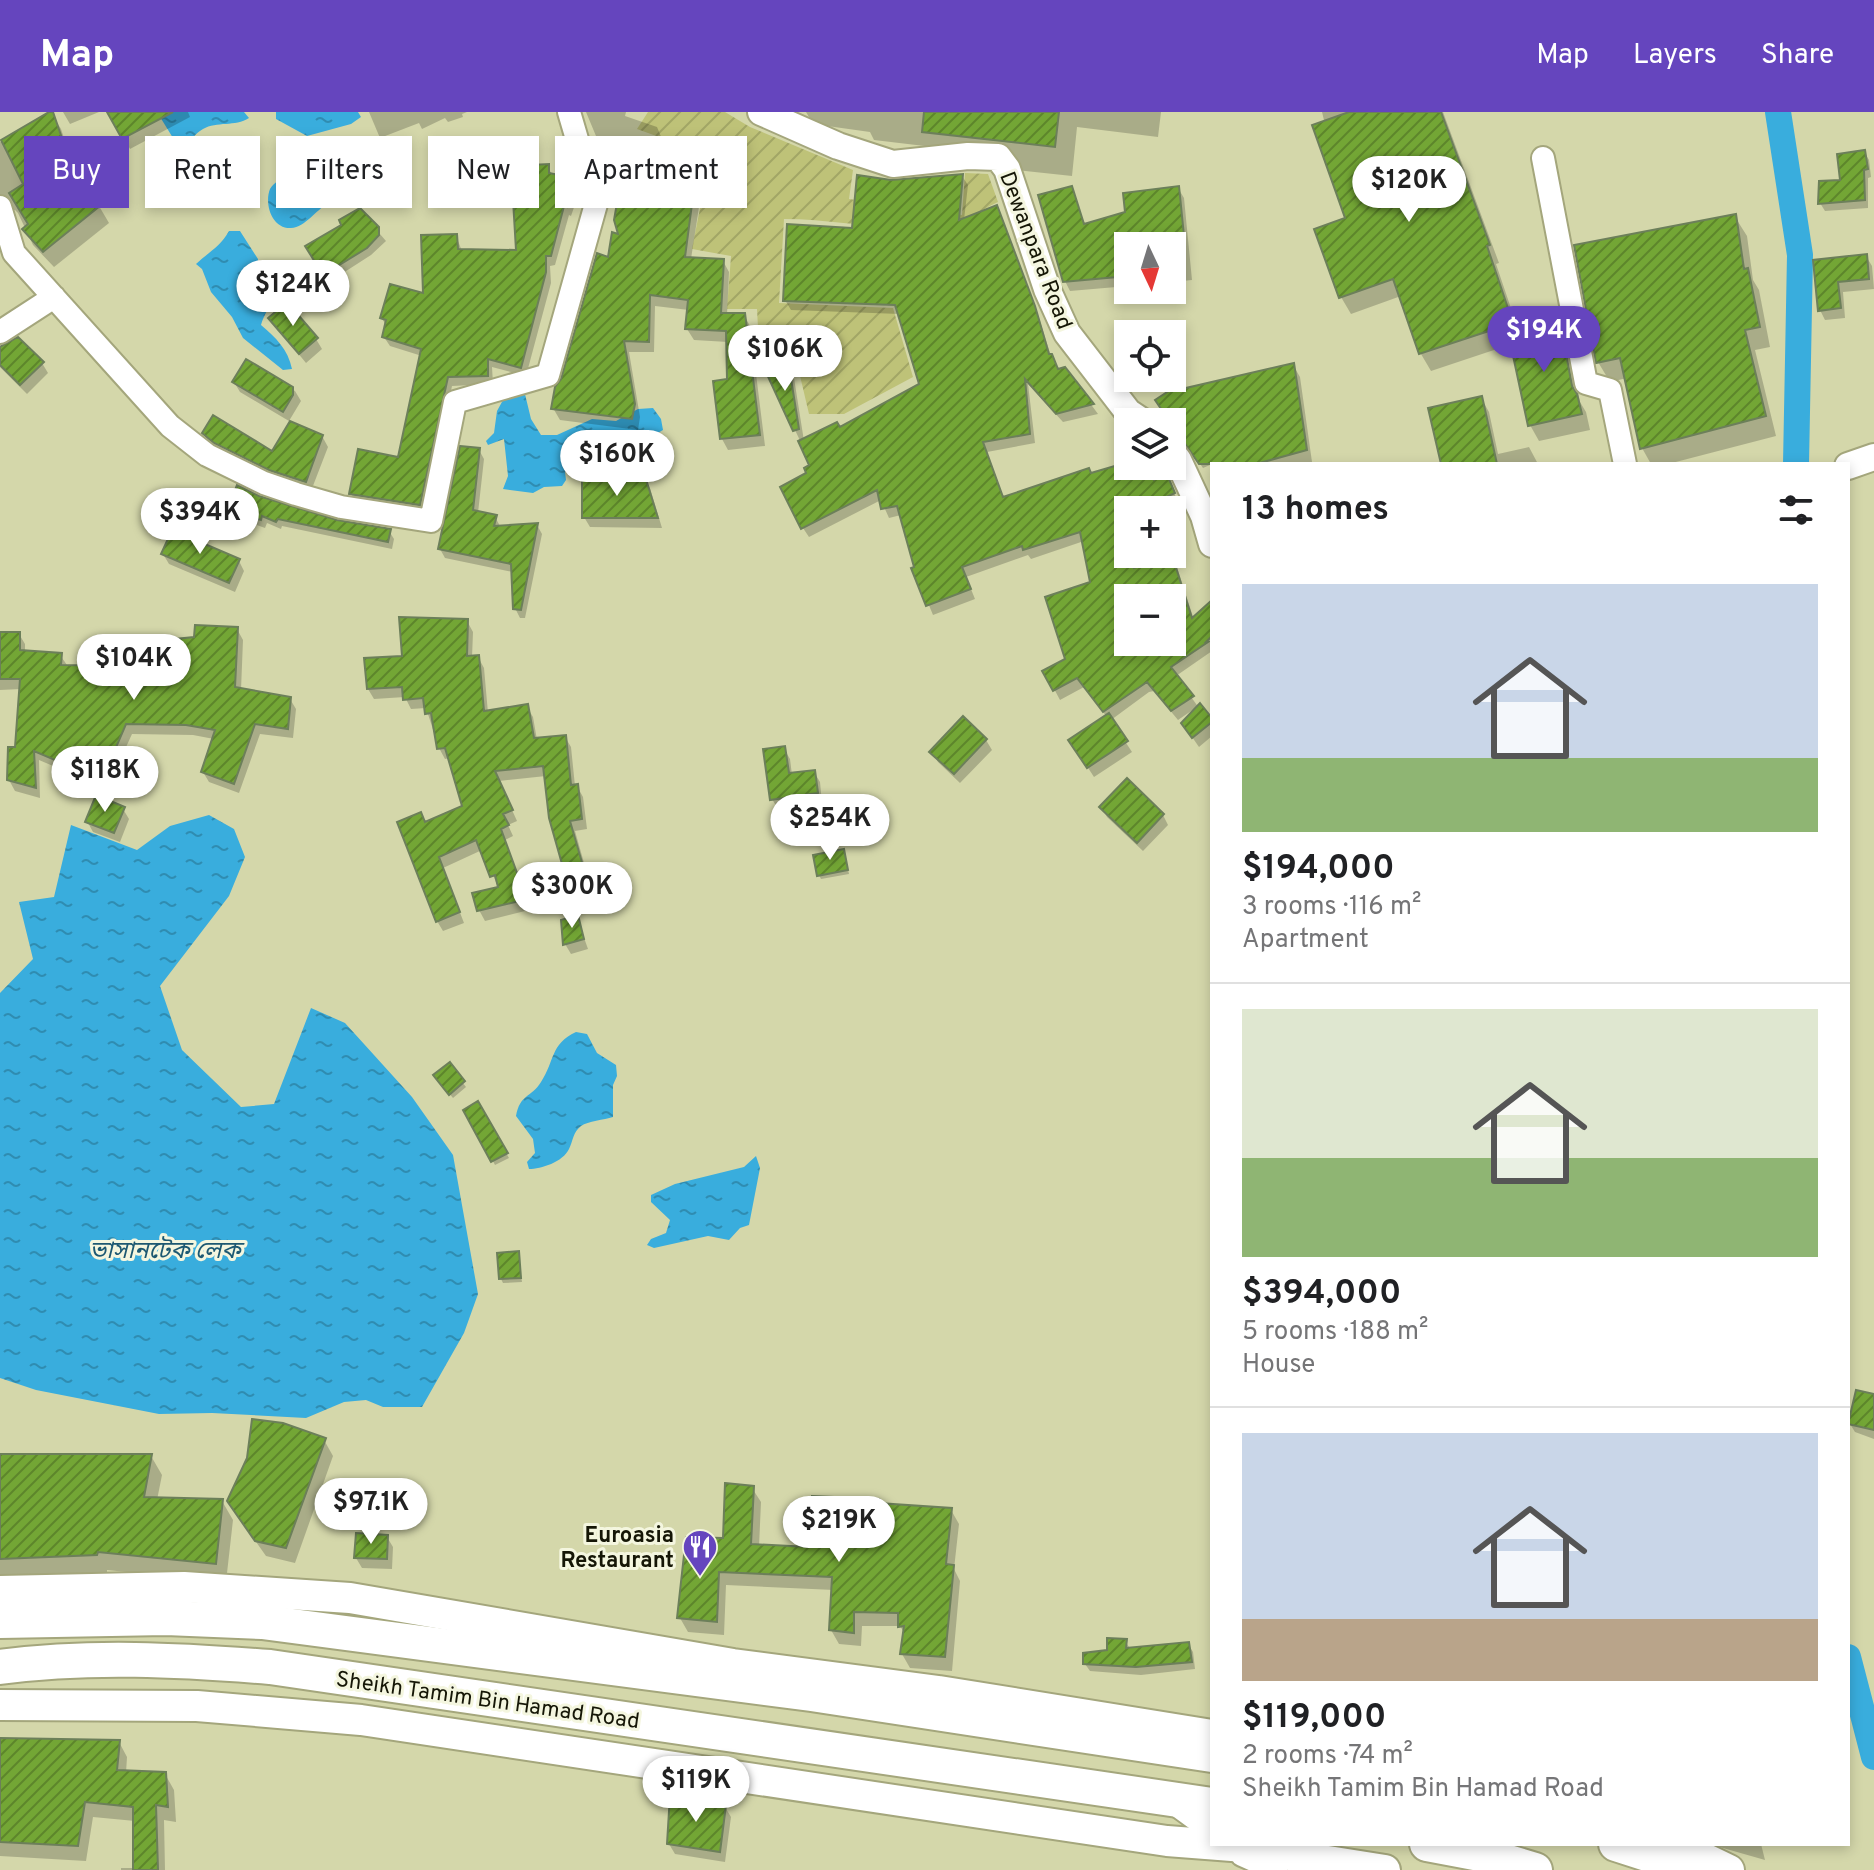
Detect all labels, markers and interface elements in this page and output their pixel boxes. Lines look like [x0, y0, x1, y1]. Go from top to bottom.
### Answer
text: Map [40, 32, 114, 81]
text: Map [1536, 38, 1589, 74]
text: Layers [1633, 38, 1717, 74]
text: Share [1761, 38, 1834, 74]
chip: Buy [24, 136, 129, 208]
chip: Rent [145, 136, 260, 208]
chip: Filters [276, 136, 412, 208]
chip: New [428, 136, 539, 208]
chip: Apartment [555, 136, 747, 208]
pin: $120K [1353, 156, 1465, 224]
text: $120K [1370, 165, 1448, 198]
street label: Dewanpara Road [992, 168, 1077, 334]
north arrow [1114, 232, 1186, 304]
map controls [1114, 232, 1186, 656]
pin: $124K [237, 260, 349, 328]
text: $124K [254, 269, 332, 302]
pin: $194K [1488, 306, 1600, 374]
text: $194K [1505, 315, 1583, 348]
button: locate [1114, 320, 1186, 392]
pin: $106K [729, 325, 841, 393]
text: $106K [746, 334, 824, 367]
button: layers [1114, 408, 1186, 480]
pin: $160K [561, 430, 673, 498]
text: $160K [578, 439, 656, 472]
pin: $394K [144, 488, 256, 556]
icon: filters [1774, 488, 1818, 532]
text: 13 homes [1242, 489, 1389, 532]
button: + [1114, 496, 1186, 568]
text: $394K [159, 497, 241, 530]
button: − [1114, 584, 1186, 656]
pin: $104K [78, 634, 190, 702]
icon: home [1458, 636, 1602, 780]
text: $104K [95, 643, 173, 676]
pin: $118K [49, 746, 161, 814]
text: $118K [69, 755, 141, 788]
pin: $254K [774, 794, 886, 862]
text: $254K [788, 803, 872, 836]
text: $194,000 [1242, 848, 1395, 891]
pin: $300K [516, 862, 628, 930]
text: $300K [530, 871, 614, 904]
text: 3 rooms · 116 m² [1242, 891, 1421, 924]
text: Apartment [1242, 924, 1369, 957]
icon: home [1458, 1061, 1602, 1205]
water label: ভাসানটেক লেক [89, 1236, 245, 1267]
text: $394,000 [1242, 1273, 1401, 1316]
text: 5 rooms · 188 m² [1242, 1316, 1428, 1349]
text: House [1242, 1349, 1315, 1382]
pin: $97.1K [306, 1478, 436, 1546]
icon: home [1458, 1485, 1602, 1629]
text: $97.1K [333, 1487, 409, 1520]
pin: $219K [783, 1496, 895, 1564]
text: $219K [801, 1505, 877, 1538]
place label: Euroasia Restaurant [561, 1523, 674, 1575]
restaurant icon: Euroasia Restaurant [681, 1528, 719, 1578]
street label: Sheikh Tamim Bin Hamad Road [334, 1667, 641, 1736]
text: $119,000 [1242, 1697, 1386, 1740]
text: 2 rooms · 74 m² [1242, 1740, 1413, 1773]
pin: $119K [640, 1756, 752, 1824]
text: $119K [661, 1765, 731, 1798]
text: Sheikh Tamim Bin Hamad Road [1242, 1773, 1604, 1806]

